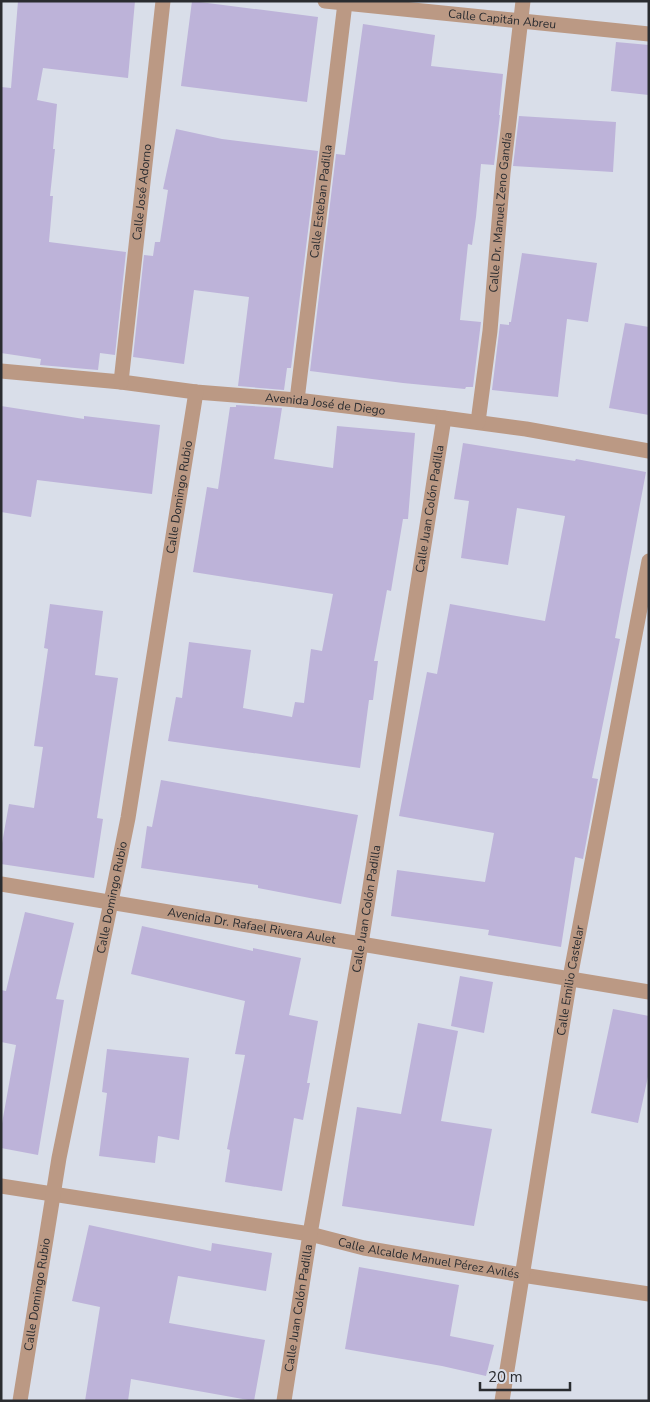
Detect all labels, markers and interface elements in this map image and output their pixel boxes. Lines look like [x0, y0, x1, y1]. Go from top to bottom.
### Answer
street label: Calle Capitán Abreu [447, 6, 557, 32]
street label: Calle Dr. Manuel Zeno Gandía [485, 131, 516, 293]
street label: Calle José Adorno [129, 143, 155, 241]
street label: Calle Esteban Padilla [306, 144, 336, 259]
street label: Avenida José de Diego [264, 389, 387, 419]
street label: Calle Domingo Rubio [162, 439, 196, 555]
street label: Calle Juan Colón Padilla [412, 444, 448, 574]
street label: Calle Domingo Rubio [93, 839, 131, 955]
street label: Calle Juan Colón Padilla [348, 844, 385, 974]
street label: Avenida Dr. Rafael Rivera Aulet [166, 904, 338, 948]
street label: Calle Emilio Castelar [553, 923, 588, 1037]
street label: Calle Alcalde Manuel Pérez Avilés [336, 1234, 521, 1282]
street label: Calle Domingo Rubio [20, 1236, 54, 1352]
street label: Calle Juan Colón Padilla [281, 1243, 316, 1373]
scale bar [480, 1360, 570, 1392]
text: 20 m [488, 1367, 523, 1387]

